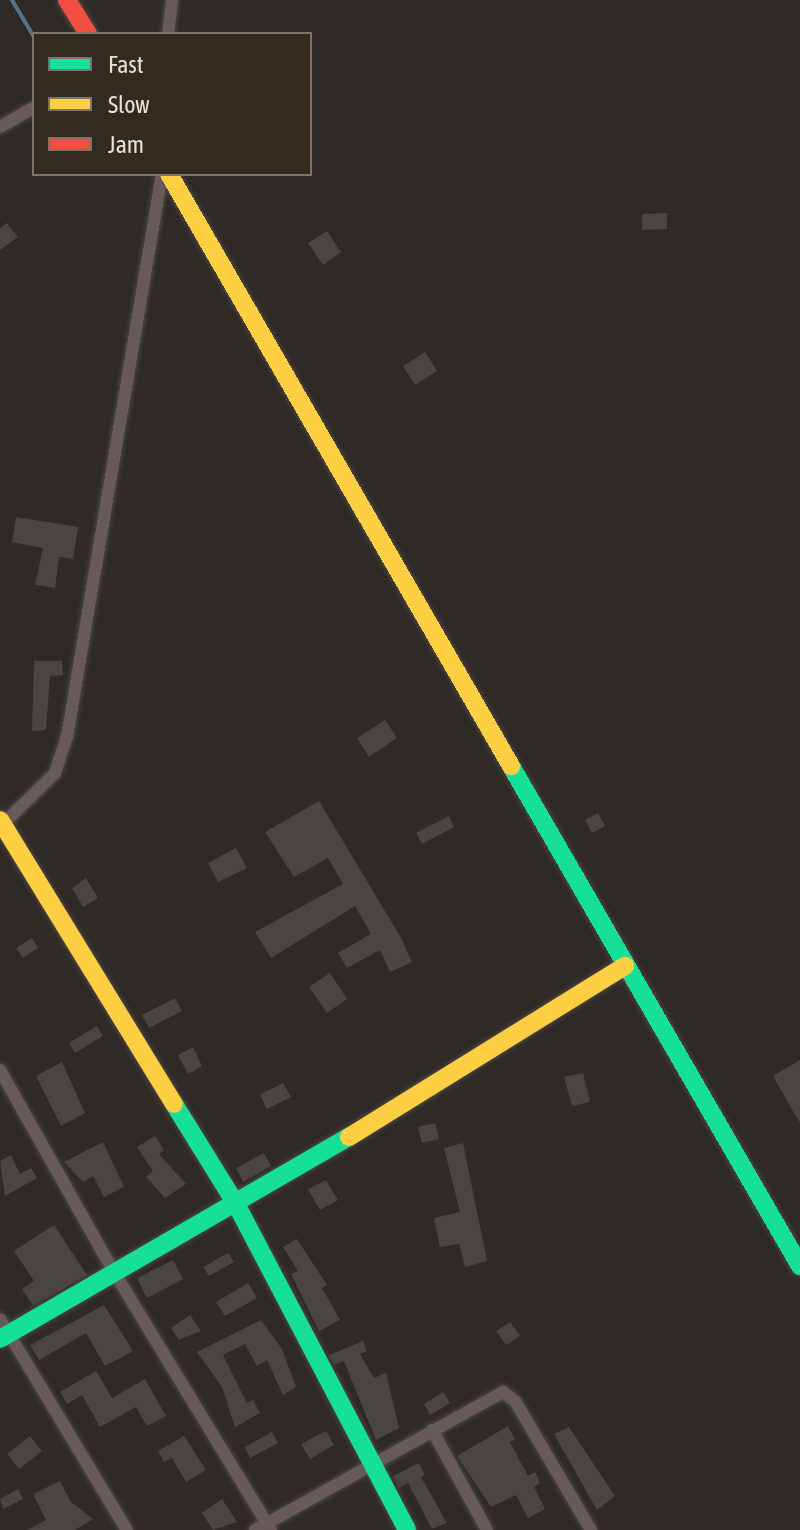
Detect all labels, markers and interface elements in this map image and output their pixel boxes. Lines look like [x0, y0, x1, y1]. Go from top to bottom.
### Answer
legend [32, 32, 312, 176]
text: Fast [108, 51, 144, 78]
text: Slow [108, 91, 150, 118]
text: Jam [108, 131, 144, 158]

